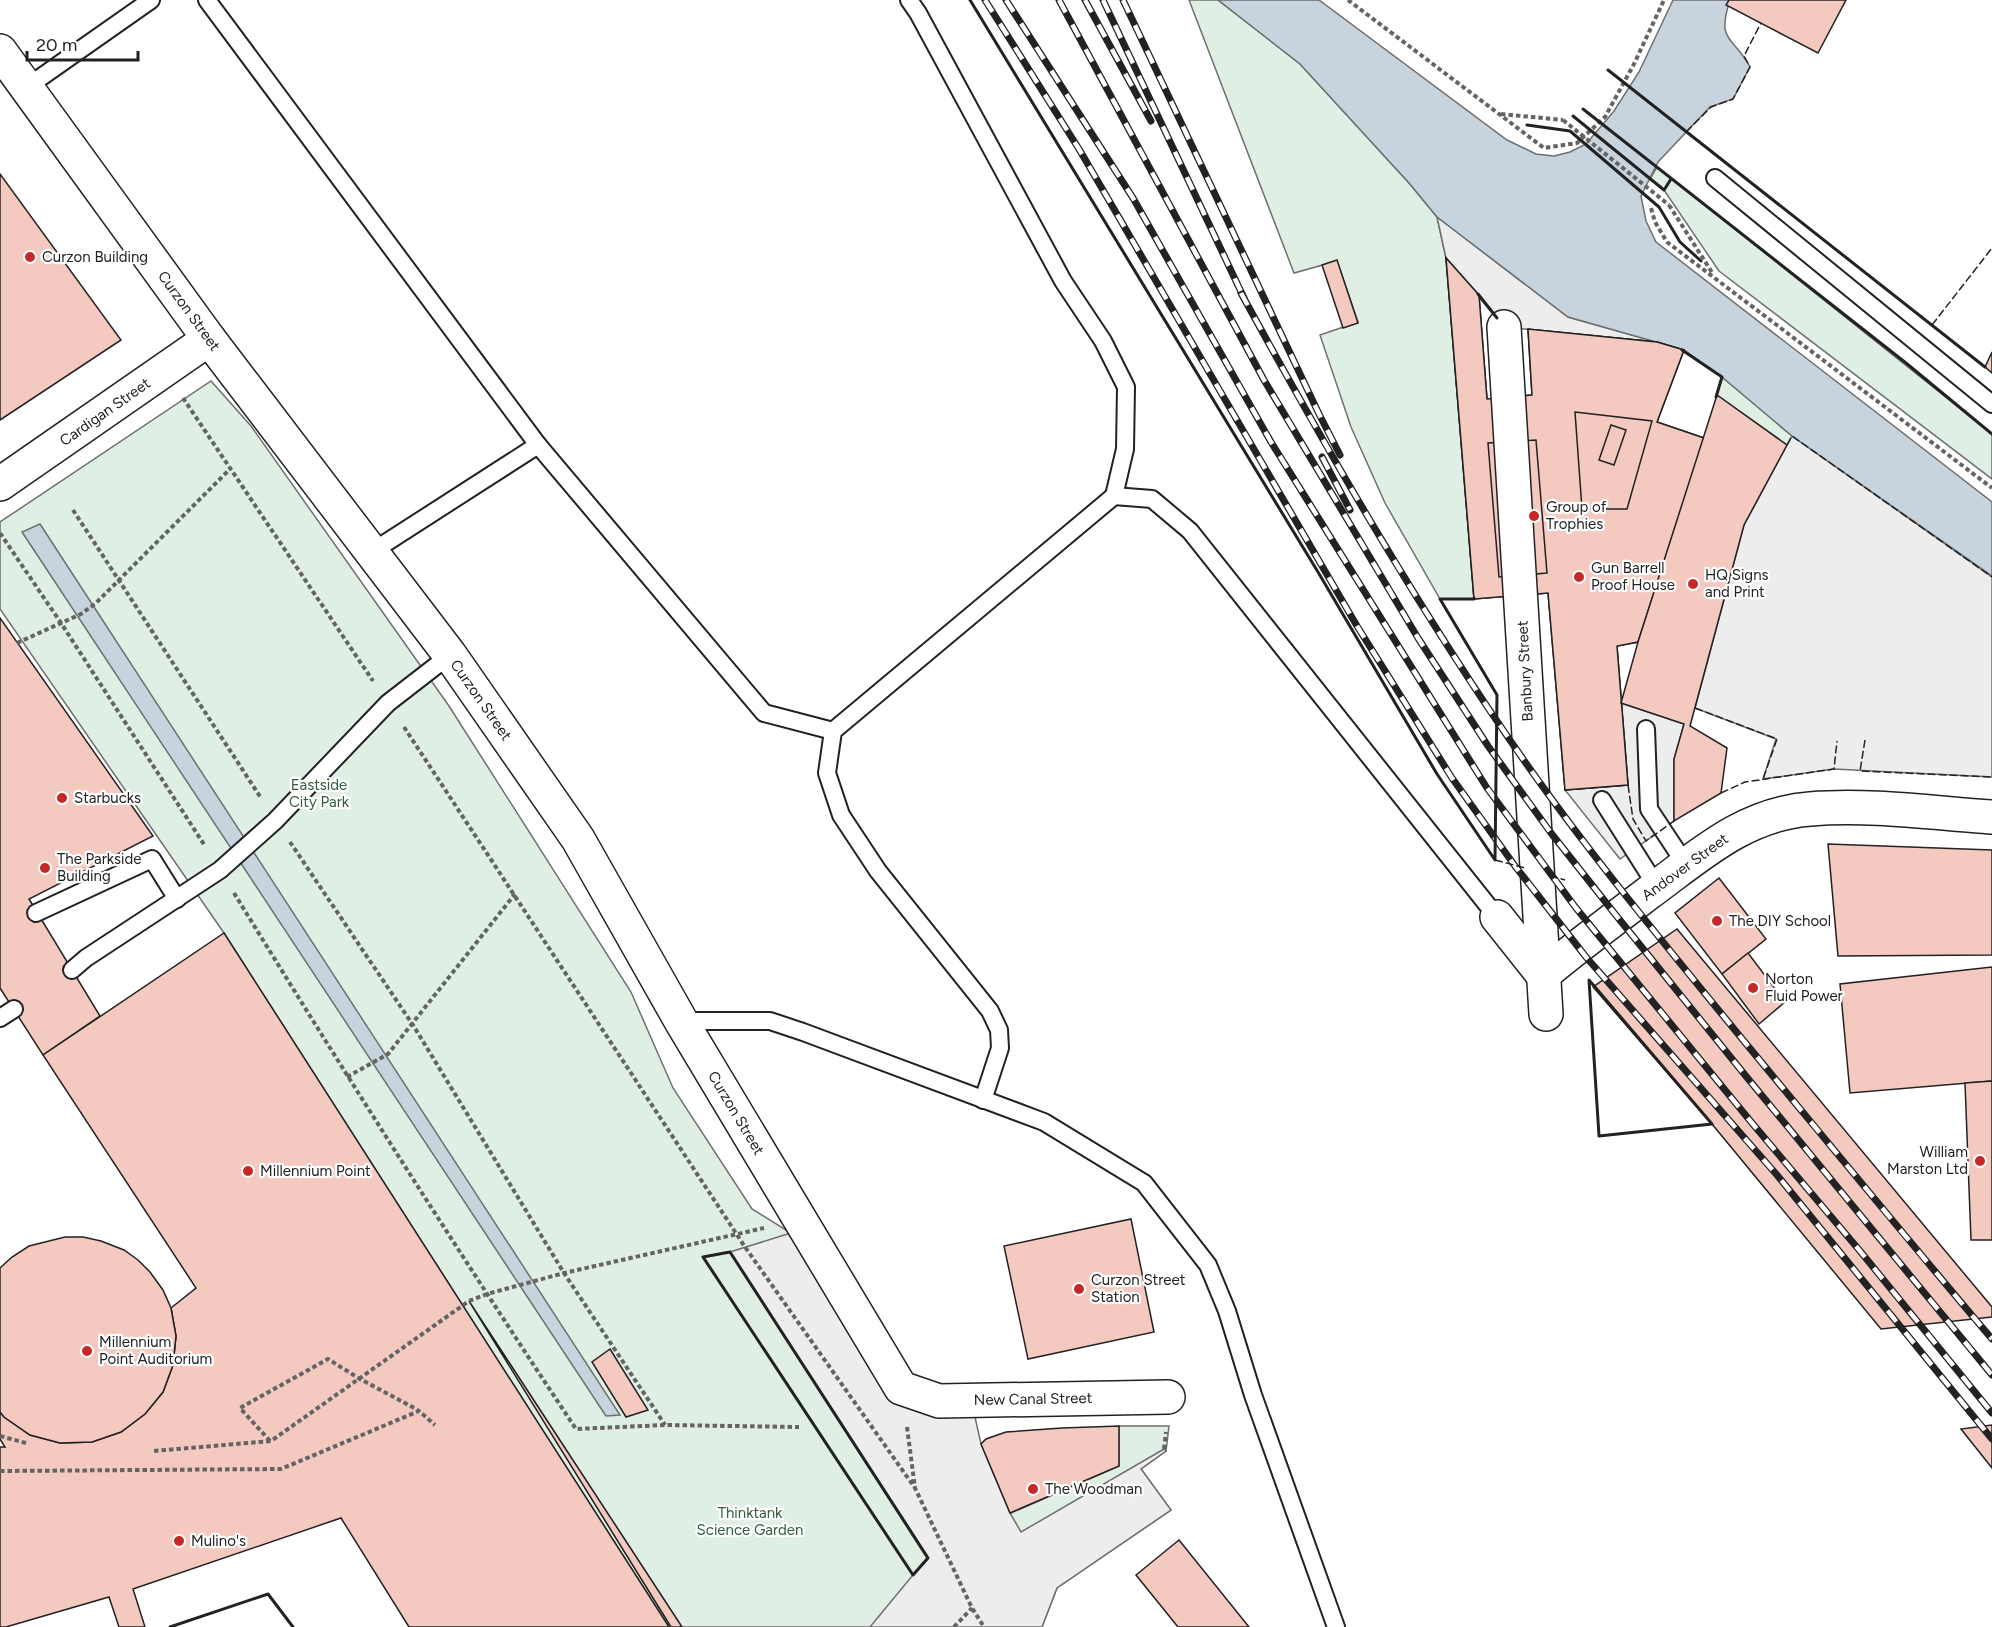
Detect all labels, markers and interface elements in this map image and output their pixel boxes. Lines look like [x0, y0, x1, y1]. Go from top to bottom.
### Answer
scale bar [27, 24, 138, 62]
text: 20 m [36, 34, 77, 56]
place label: Curzon Building [42, 248, 148, 266]
marker: Curzon Building [23, 250, 37, 264]
street label: Curzon Street [154, 268, 224, 355]
street label: Cardigan Street [56, 374, 154, 450]
place label: Group of Trophies [1546, 498, 1607, 533]
marker: Group of Trophies [1527, 509, 1541, 523]
place label: Gun Barrell Proof House [1591, 559, 1675, 594]
place label: HQ Signs and Print [1705, 566, 1769, 601]
marker: Gun Barrell Proof House [1572, 570, 1586, 584]
marker: HQ Signs and Print [1686, 577, 1700, 591]
street label: Banbury Street [1513, 620, 1537, 722]
street label: Curzon Street [447, 656, 516, 744]
park label: Eastside City Park [289, 776, 350, 811]
place label: Starbucks [74, 789, 141, 807]
marker: Starbucks [55, 791, 69, 805]
street label: Andover Street [1638, 829, 1732, 904]
place label: The Parkside Building [57, 850, 142, 885]
marker: The Parkside Building [38, 861, 52, 875]
place label: The DIY School [1729, 912, 1831, 930]
marker: The DIY School [1710, 914, 1724, 928]
place label: Norton Fluid Power [1765, 970, 1843, 1005]
marker: Norton Fluid Power [1746, 981, 1760, 995]
street label: Curzon Street [704, 1068, 768, 1158]
place label: William Marston Ltd [1887, 1143, 1968, 1178]
marker: William Marston Ltd [1973, 1154, 1987, 1168]
place label: Millennium Point [260, 1162, 371, 1180]
marker: Millennium Point [241, 1164, 255, 1178]
place label: Curzon Street Station [1091, 1271, 1186, 1306]
marker: Curzon Street Station [1072, 1282, 1086, 1296]
place label: Millennium Point Auditorium [99, 1333, 212, 1368]
marker: Millennium Point Auditorium [80, 1344, 94, 1358]
street label: New Canal Street [974, 1389, 1093, 1409]
place label: The Woodman [1045, 1480, 1142, 1498]
marker: The Woodman [1026, 1482, 1040, 1496]
park label: Thinktank Science Garden [697, 1504, 803, 1539]
place label: Mulino's [191, 1532, 246, 1550]
marker: Mulino's [172, 1534, 186, 1548]

